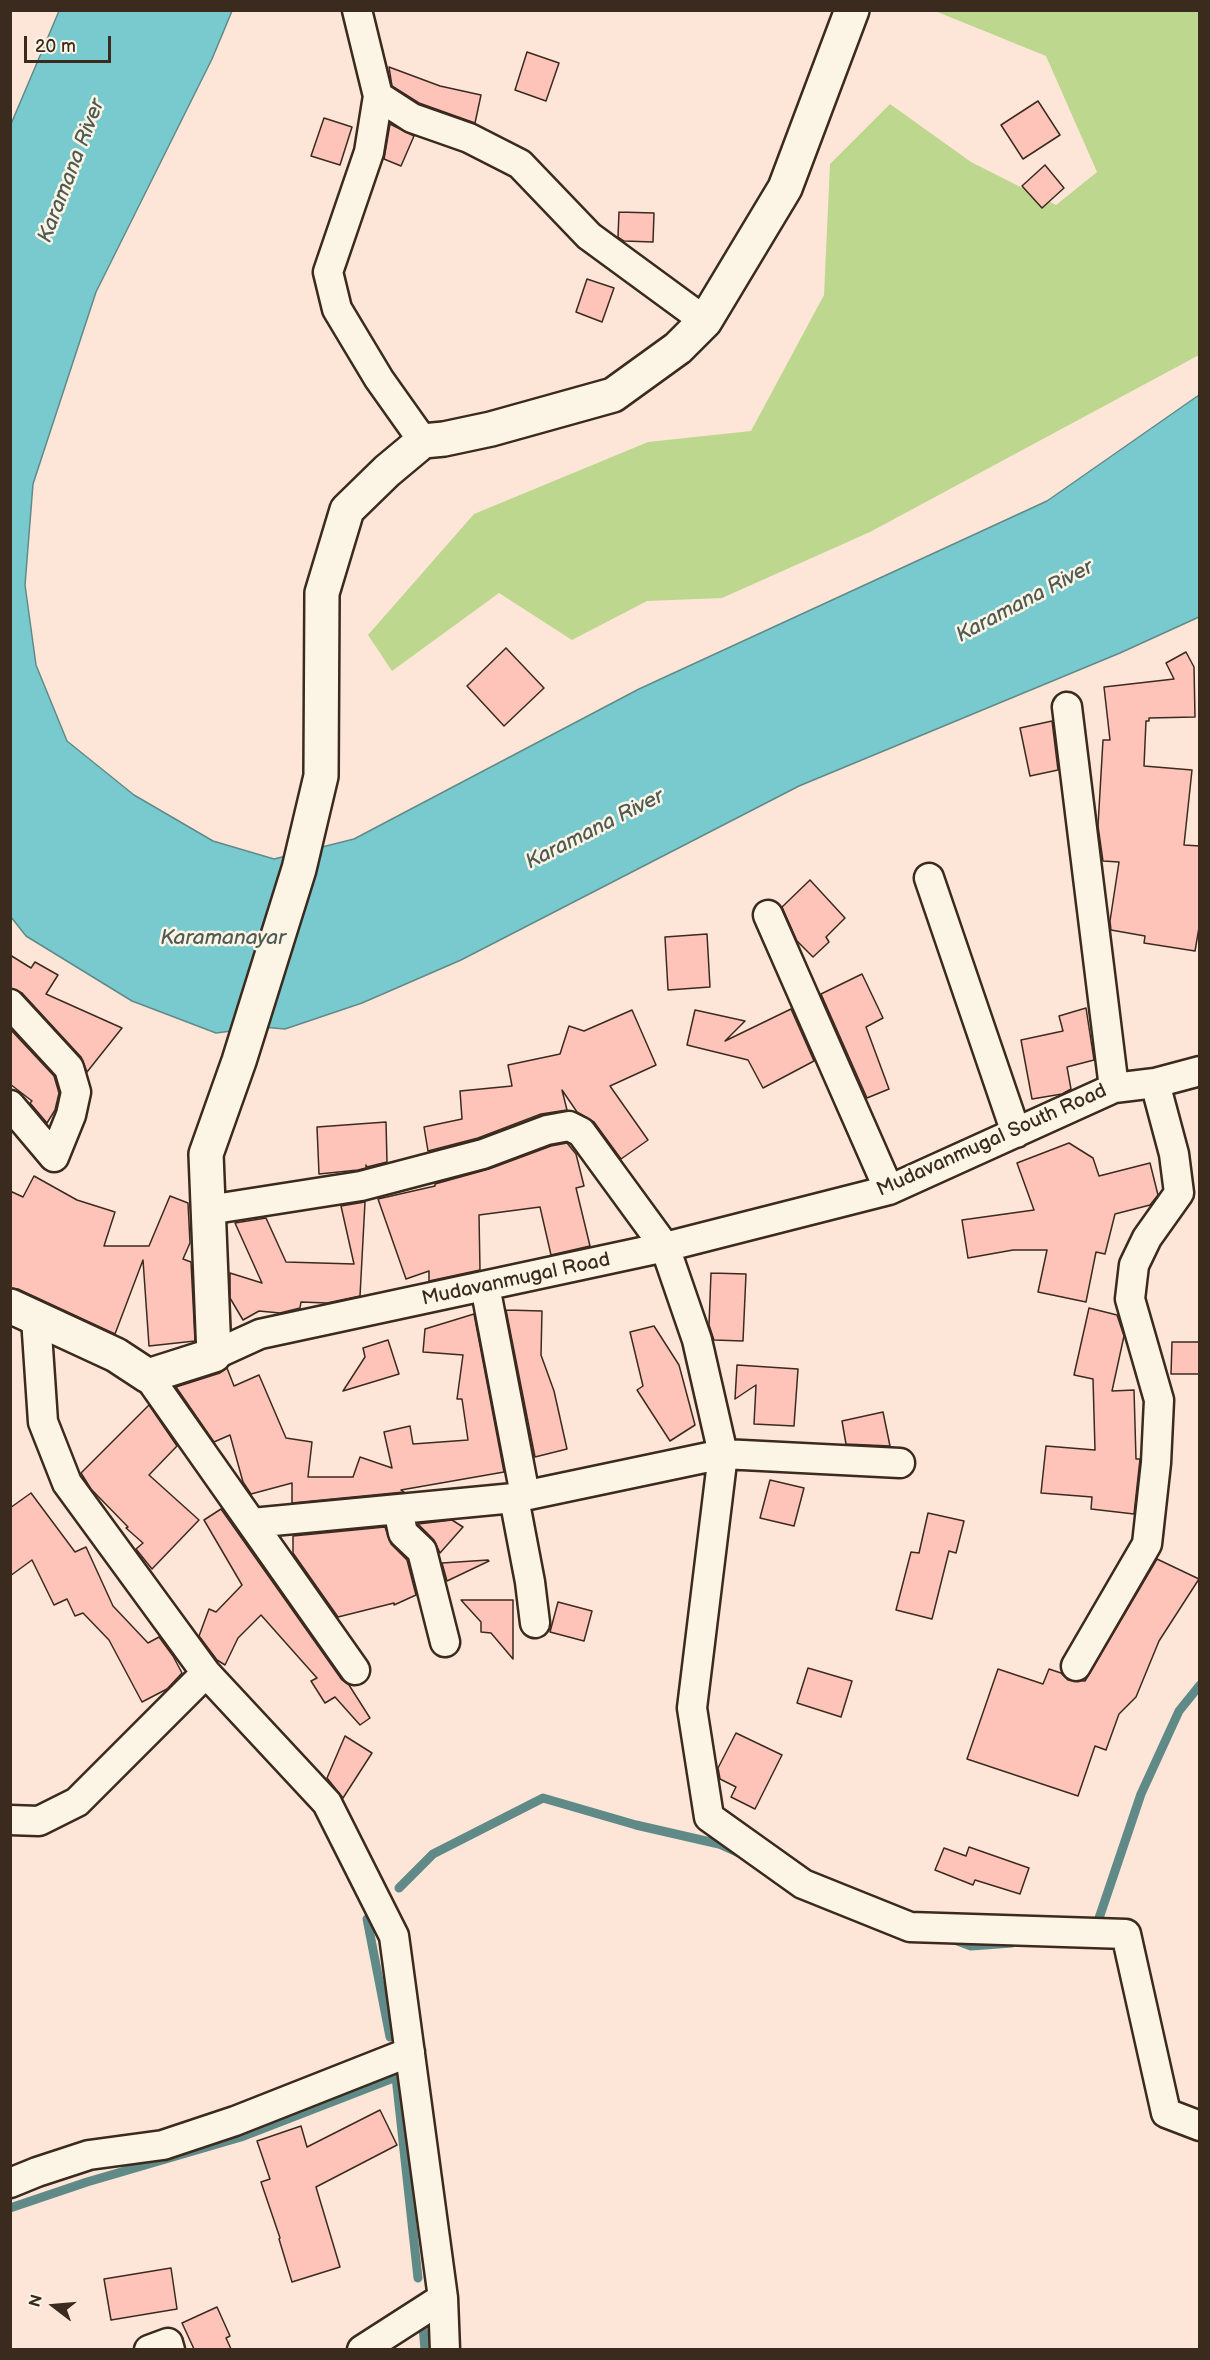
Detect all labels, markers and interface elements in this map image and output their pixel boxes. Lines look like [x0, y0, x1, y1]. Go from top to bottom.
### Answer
scale bar [27, 24, 114, 62]
text: 20 m [35, 36, 76, 57]
water label: Karamana River [33, 96, 111, 246]
water label: Karamana River [952, 555, 1098, 649]
water label: Karamana River [522, 784, 668, 876]
water label: Karamanayar [160, 926, 286, 952]
street label: Mudavanmugal South Road [873, 1079, 1111, 1203]
street label: Mudavanmugal Road [420, 1248, 612, 1312]
north arrow [24, 2276, 84, 2336]
text: N [25, 2292, 47, 2309]

